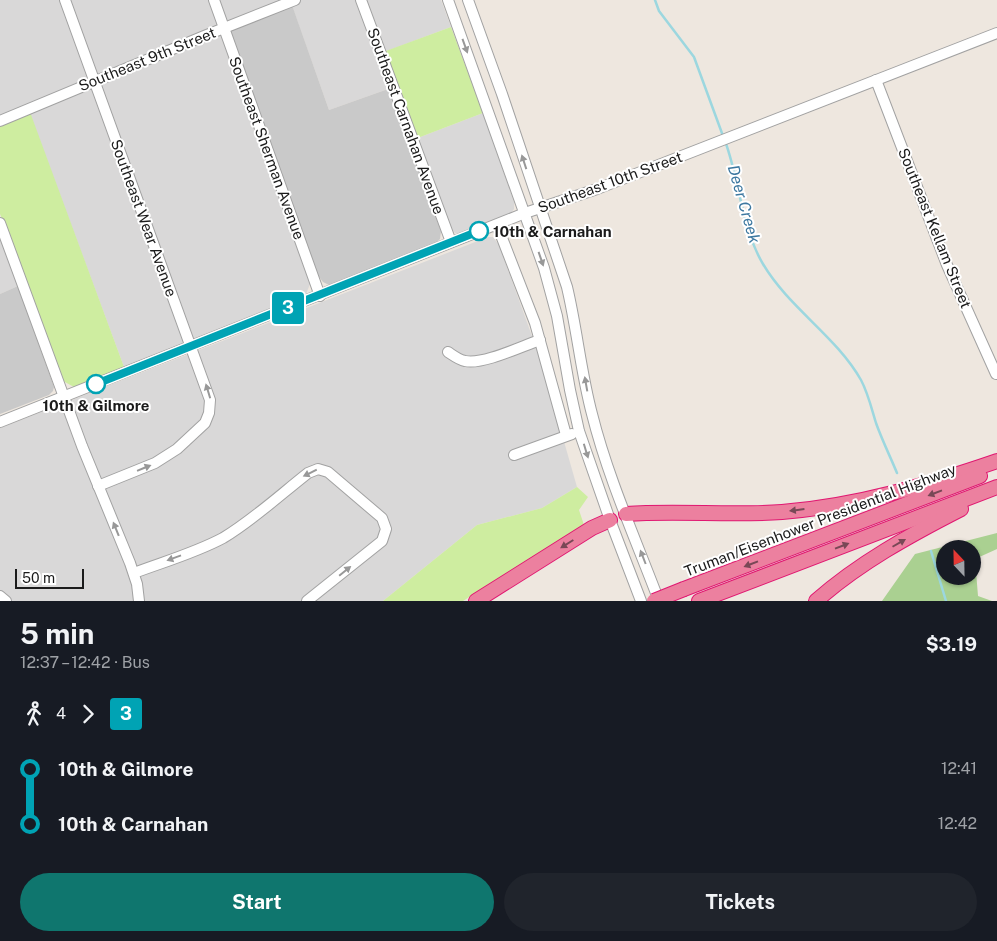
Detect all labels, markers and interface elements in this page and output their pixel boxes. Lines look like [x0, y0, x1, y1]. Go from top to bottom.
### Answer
street label: Southeast 9th Street [76, 24, 218, 94]
street label: Southeast Carnahan Avenue [364, 25, 448, 217]
one-way arrow [461, 39, 469, 54]
street label: Southeast Sherman Avenue [226, 54, 308, 242]
street label: Southeast Wear Avenue [108, 137, 180, 299]
street label: Southeast Kellam Street [895, 146, 975, 311]
street label: Southeast 10th Street [535, 148, 685, 216]
one-way arrow [520, 154, 528, 169]
water label: Deer Creek [724, 163, 764, 246]
marker: 10th & Carnahan [469, 221, 489, 241]
place label: 10th & Carnahan [493, 223, 612, 240]
one-way arrow [538, 252, 545, 267]
line badge: 3 [272, 292, 304, 324]
text: 3 [282, 297, 294, 318]
marker: 10th & Gilmore [86, 374, 106, 394]
one-way arrow [581, 376, 589, 392]
one-way arrow [203, 383, 211, 398]
place label: 10th & Gilmore [43, 397, 149, 414]
one-way arrow [582, 444, 590, 459]
street label: Truman/Eisenhower Presidential Highway [682, 460, 958, 580]
one-way arrow [137, 464, 152, 472]
one-way arrow [303, 469, 318, 477]
one-way arrow [927, 489, 942, 497]
one-way arrow [789, 506, 805, 514]
one-way arrow [112, 521, 120, 536]
one-way arrow [892, 538, 905, 547]
one-way arrow [561, 539, 574, 548]
north arrow [936, 540, 981, 585]
map controls [936, 540, 981, 585]
one-way arrow [835, 542, 850, 549]
one-way arrow [639, 550, 646, 565]
one-way arrow [166, 554, 181, 562]
one-way arrow [743, 561, 758, 568]
one-way arrow [338, 565, 351, 576]
scale bar [15, 566, 84, 589]
text: 50 m [22, 570, 55, 586]
text: 5 min [20, 617, 94, 650]
text: $3.19 [926, 633, 977, 655]
text: 12:37 – 12:42 · Bus [20, 653, 150, 672]
icon: walk [20, 700, 48, 728]
icon: forward [74, 700, 102, 728]
text: 3 [120, 703, 132, 724]
text: 4 [56, 704, 66, 723]
text: 10th & Gilmore [58, 758, 193, 780]
text: 12:41 [941, 759, 977, 778]
text: 10th & Carnahan [58, 813, 208, 835]
text: 12:42 [938, 814, 977, 833]
button: Start [20, 873, 494, 931]
button: Tickets [504, 873, 977, 931]

